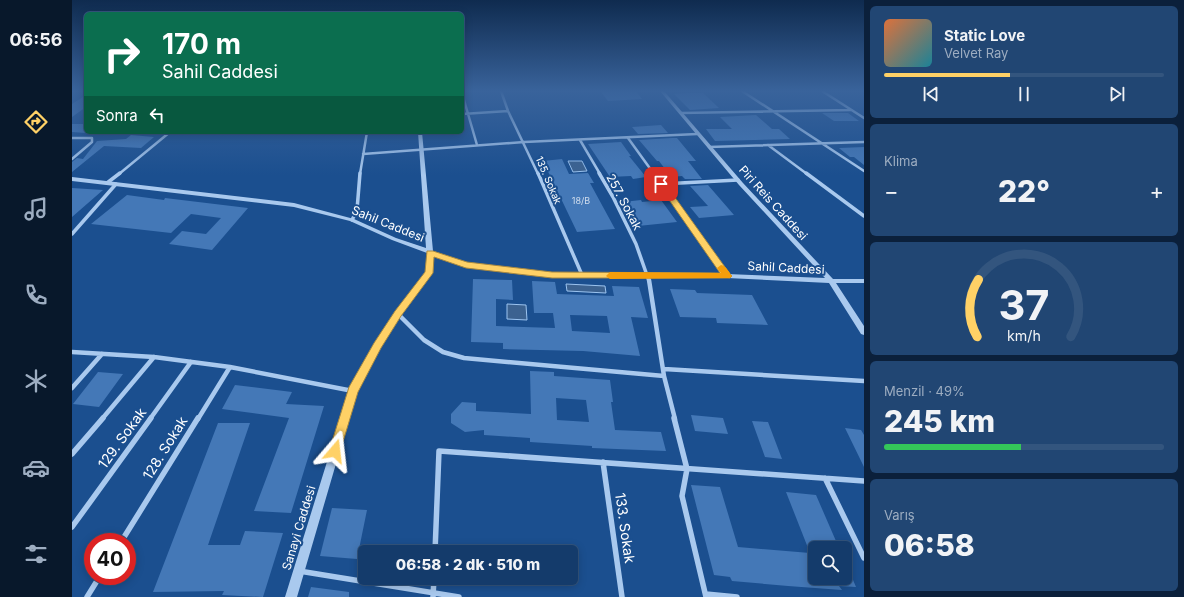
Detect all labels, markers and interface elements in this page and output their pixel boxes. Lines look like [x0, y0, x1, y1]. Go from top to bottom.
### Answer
text: Static Love [944, 26, 1025, 45]
text: 170 m [162, 27, 241, 61]
icon: right [96, 28, 148, 80]
text: 06:56 [9, 29, 63, 50]
text: Velvet Ray [944, 45, 1008, 61]
text: Sahil Caddesi [162, 61, 278, 82]
icon: previous [920, 83, 942, 105]
icon: pause [1013, 83, 1035, 105]
icon: next [1106, 83, 1128, 105]
icon: left [146, 104, 168, 126]
text: Sonra [96, 106, 138, 125]
icon: directions [22, 108, 50, 136]
text: Klima [884, 153, 918, 169]
street label: 135. Sokak [534, 154, 565, 206]
street label: Piri Reis Caddesi [736, 162, 811, 243]
pin [644, 167, 678, 201]
street label: 257. Sokak [603, 171, 646, 233]
icon: arrive [650, 173, 672, 195]
text: 22° [998, 173, 1050, 209]
text: − [884, 178, 899, 204]
text: + [1149, 178, 1164, 204]
icon: music [22, 195, 50, 223]
house number: 18/B [572, 195, 590, 206]
street label: Sahil Caddesi [350, 202, 427, 245]
street label: Sahil Caddesi [747, 258, 825, 277]
text: 37 [998, 279, 1050, 329]
icon: phone [22, 281, 50, 309]
text: km/h [1007, 326, 1041, 343]
icon: climate [22, 367, 50, 395]
text: Menzil · 49% [884, 383, 965, 399]
text: 245 km [884, 403, 995, 439]
street label: 129. Sokak [94, 404, 150, 471]
street label: 128. Sokak [139, 413, 191, 482]
position arrow [314, 430, 356, 472]
icon: car [22, 454, 50, 482]
street label: Sanayi Caddesi [279, 484, 319, 572]
street label: 133. Sokak [612, 491, 639, 565]
text: Varış [884, 507, 915, 523]
text: 06:58 [884, 527, 975, 563]
speed limit sign: 40 [84, 533, 136, 585]
icon: filters [22, 540, 50, 568]
map controls [808, 541, 852, 585]
button: search [808, 541, 852, 585]
text: 06:58 · 2 dk · 510 m [396, 555, 540, 574]

